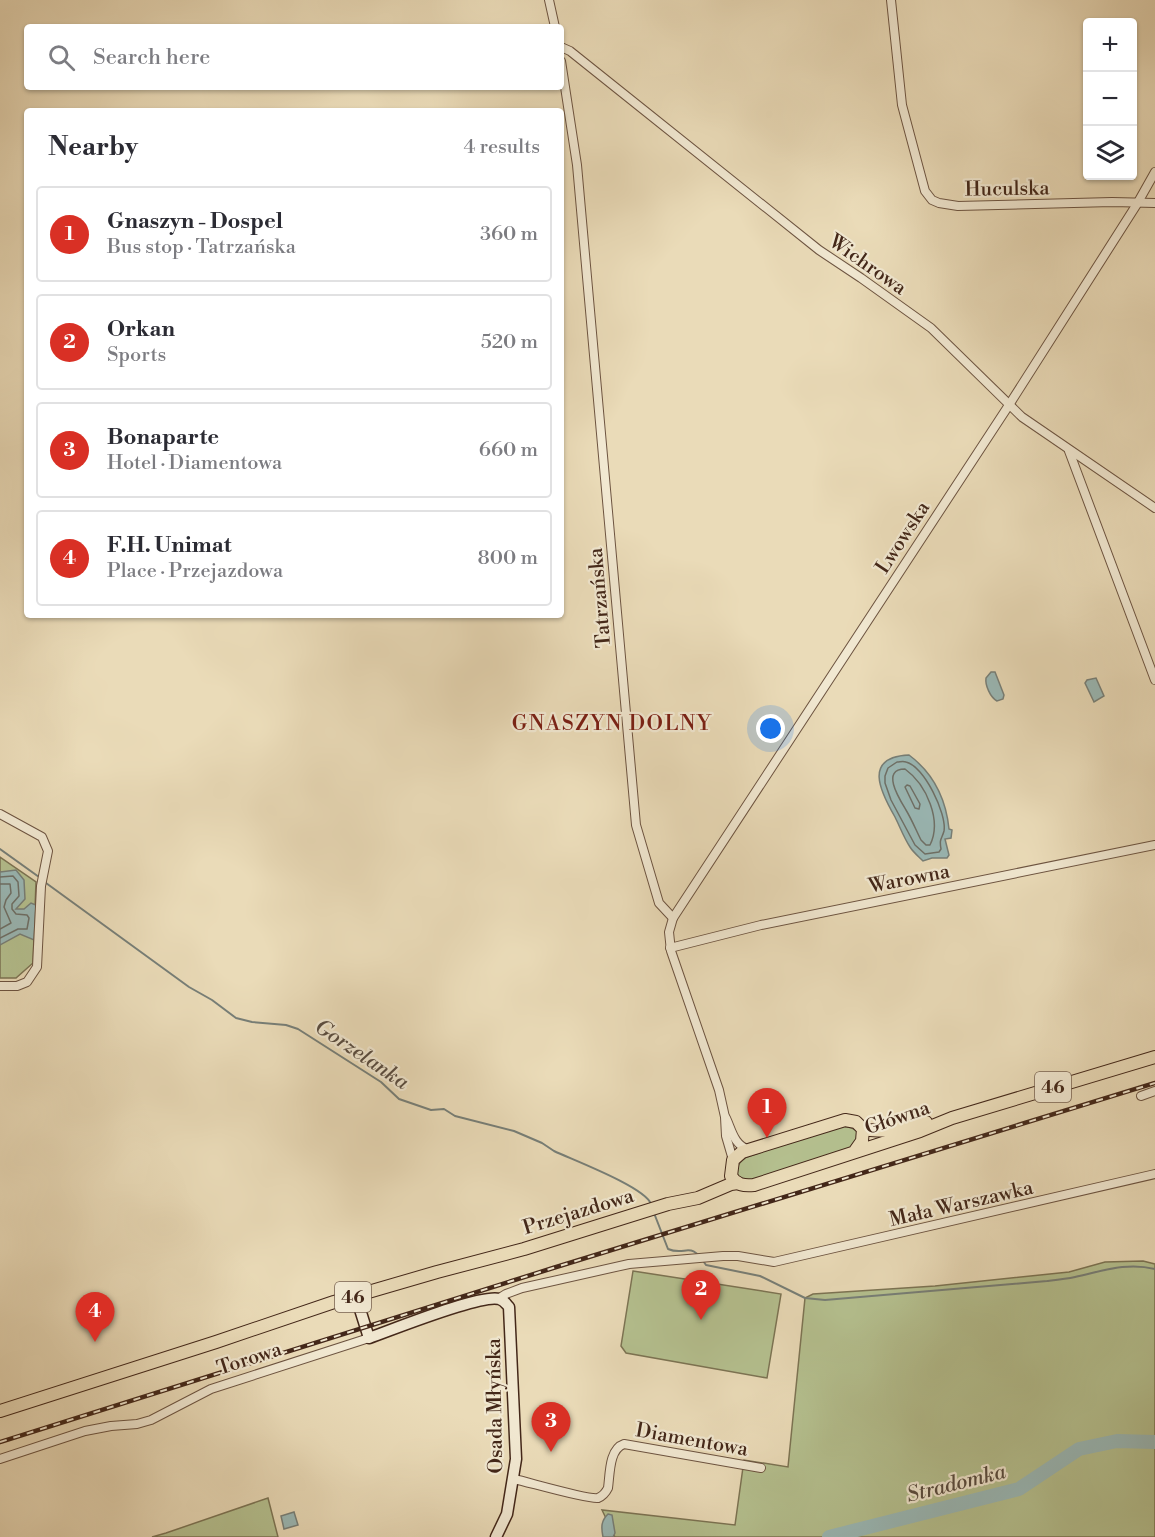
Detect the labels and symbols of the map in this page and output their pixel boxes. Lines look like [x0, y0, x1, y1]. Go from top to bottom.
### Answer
street label: Huculska [964, 176, 1051, 203]
street label: Wichrowa [823, 229, 912, 302]
street label: Lwowska [871, 496, 936, 579]
street label: Tatrzańska [584, 546, 617, 649]
district label: GNASZYN DOLNY [512, 711, 712, 737]
your location [756, 714, 785, 743]
street label: Warowna [866, 859, 953, 900]
water label: Gorzelanka [309, 1014, 414, 1096]
road number: 46 [1035, 1072, 1071, 1102]
pin: 1 [748, 1088, 786, 1138]
street label: Główna [862, 1095, 934, 1141]
street label: Mała Warszawka [887, 1176, 1037, 1233]
street label: Przejazdowa [520, 1183, 638, 1241]
pin: 2 [682, 1270, 720, 1320]
road number: 46 [335, 1282, 371, 1312]
pin: 4 [76, 1292, 115, 1342]
street label: Torowa [214, 1337, 286, 1382]
street label: Osada Młyńska [482, 1337, 509, 1474]
pin: 3 [532, 1402, 570, 1452]
street label: Diamentowa [634, 1418, 751, 1463]
water label: Stradomka [904, 1459, 1009, 1509]

